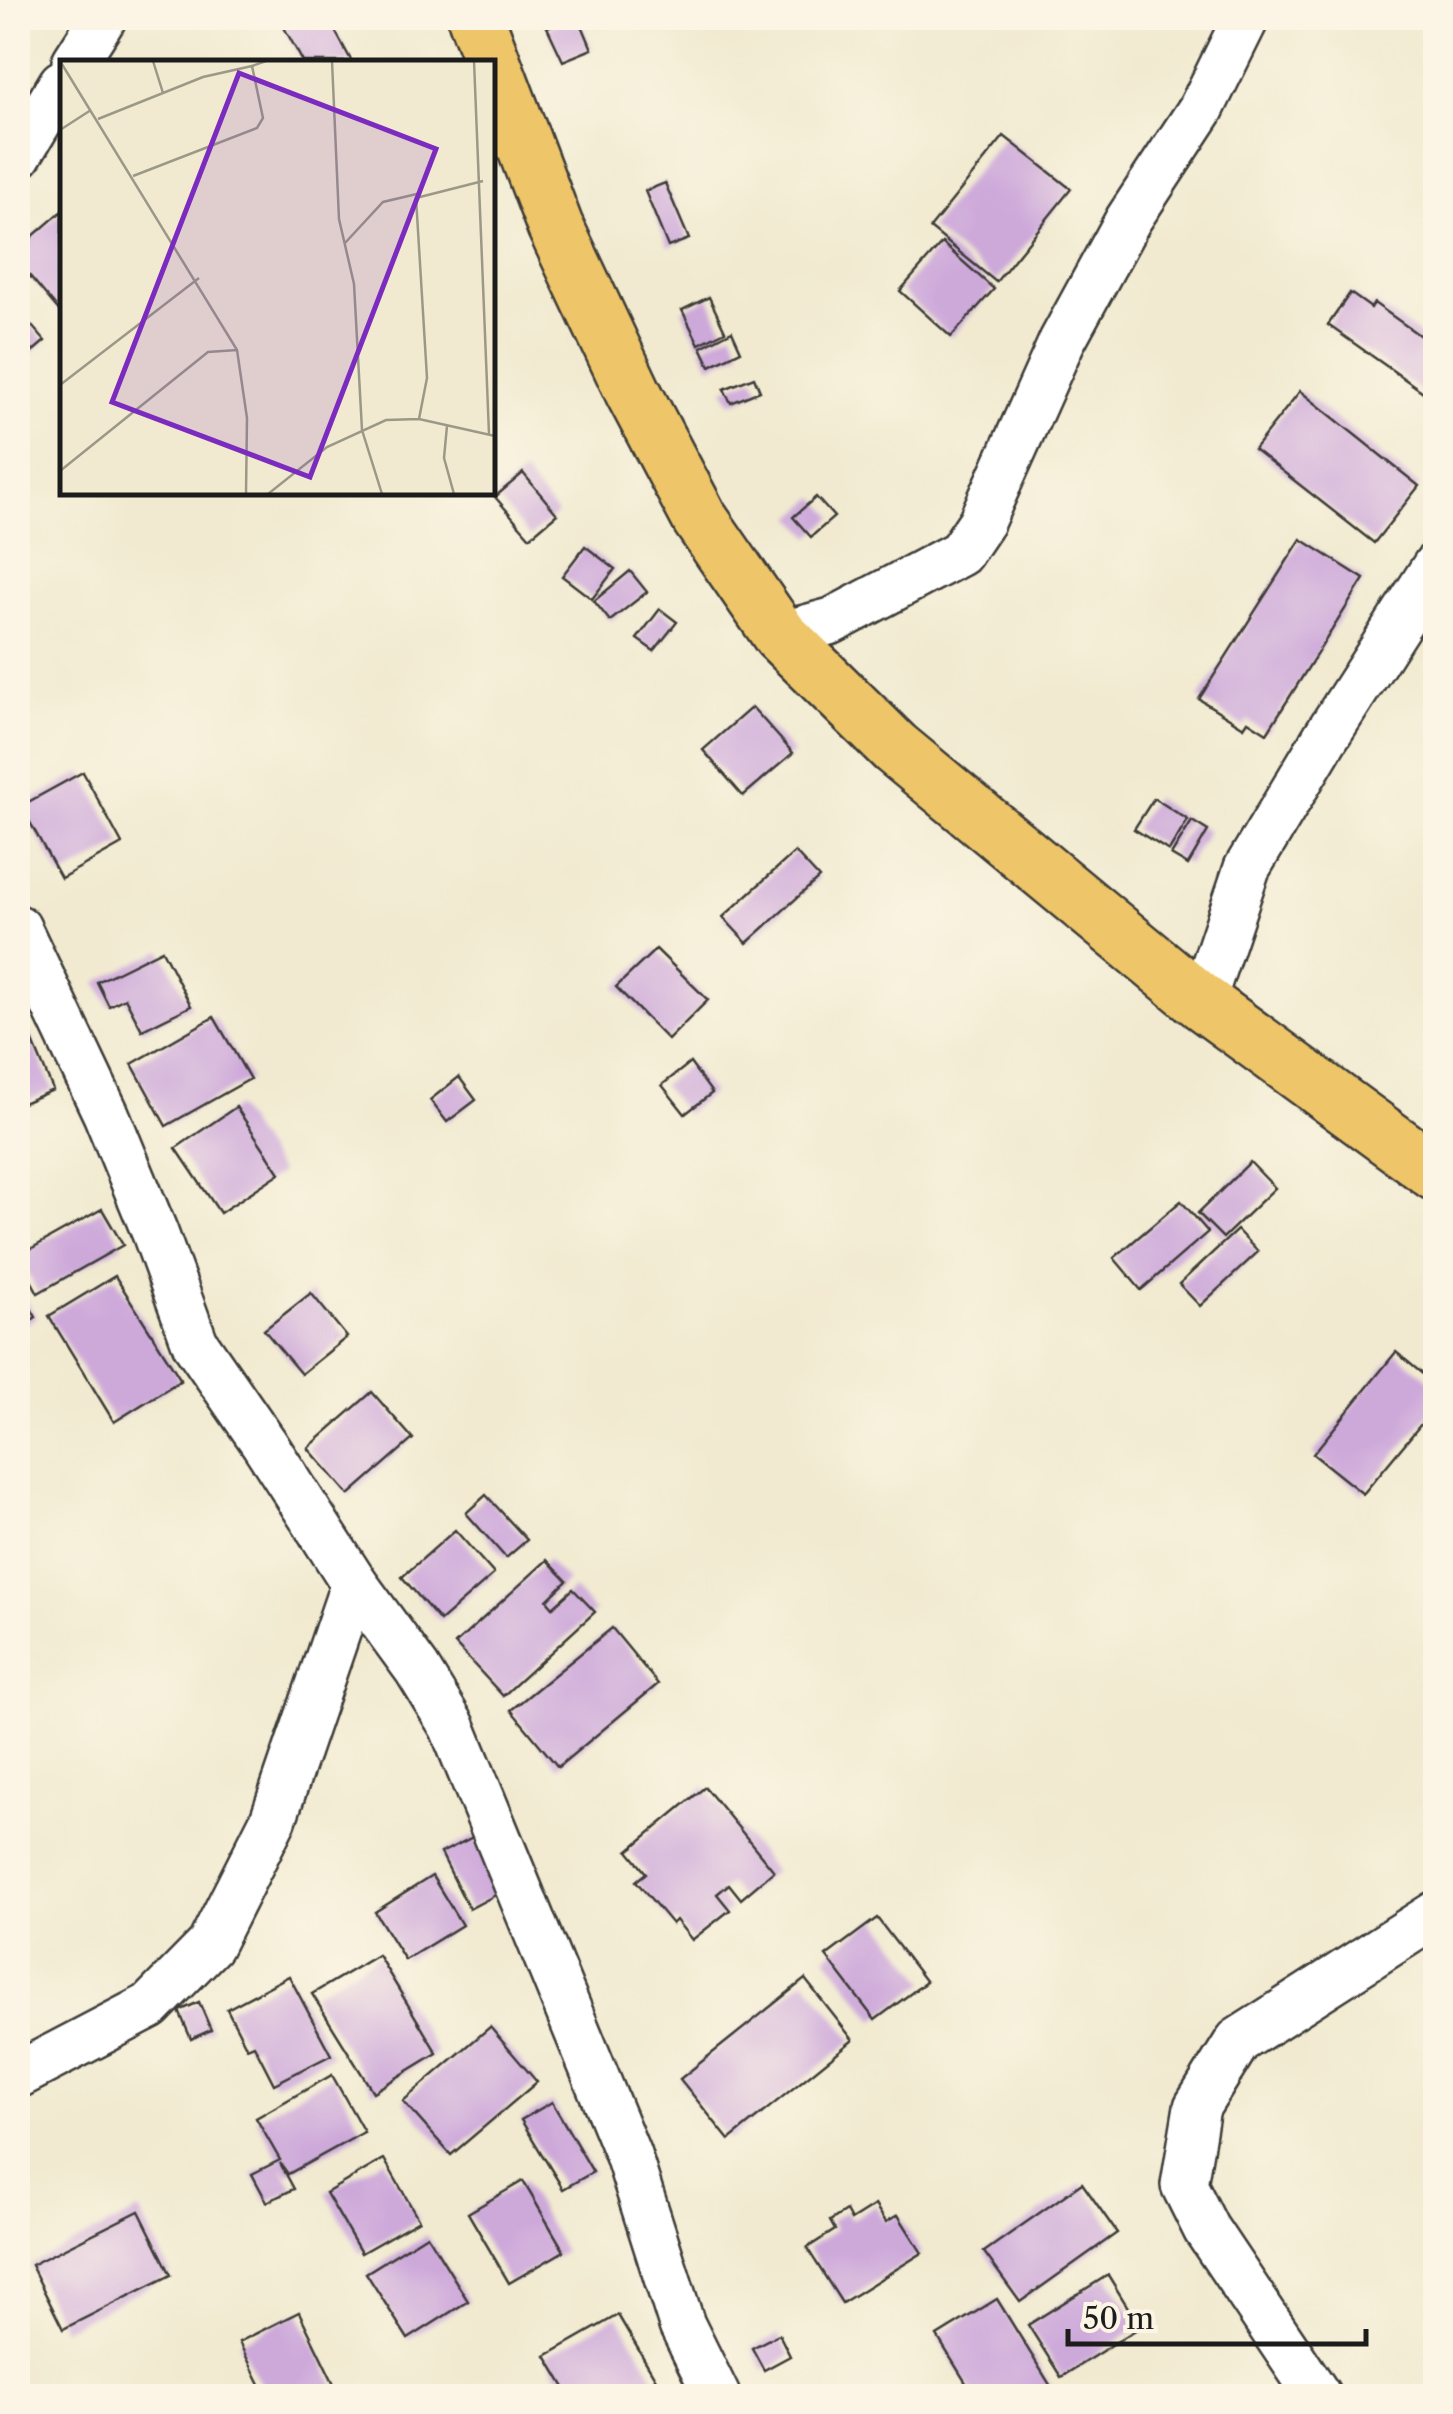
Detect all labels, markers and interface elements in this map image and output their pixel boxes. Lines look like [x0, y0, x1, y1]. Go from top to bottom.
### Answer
inset map [60, 60, 495, 495]
scale bar [1068, 2284, 1366, 2346]
text: 50 m [1083, 2300, 1154, 2337]

